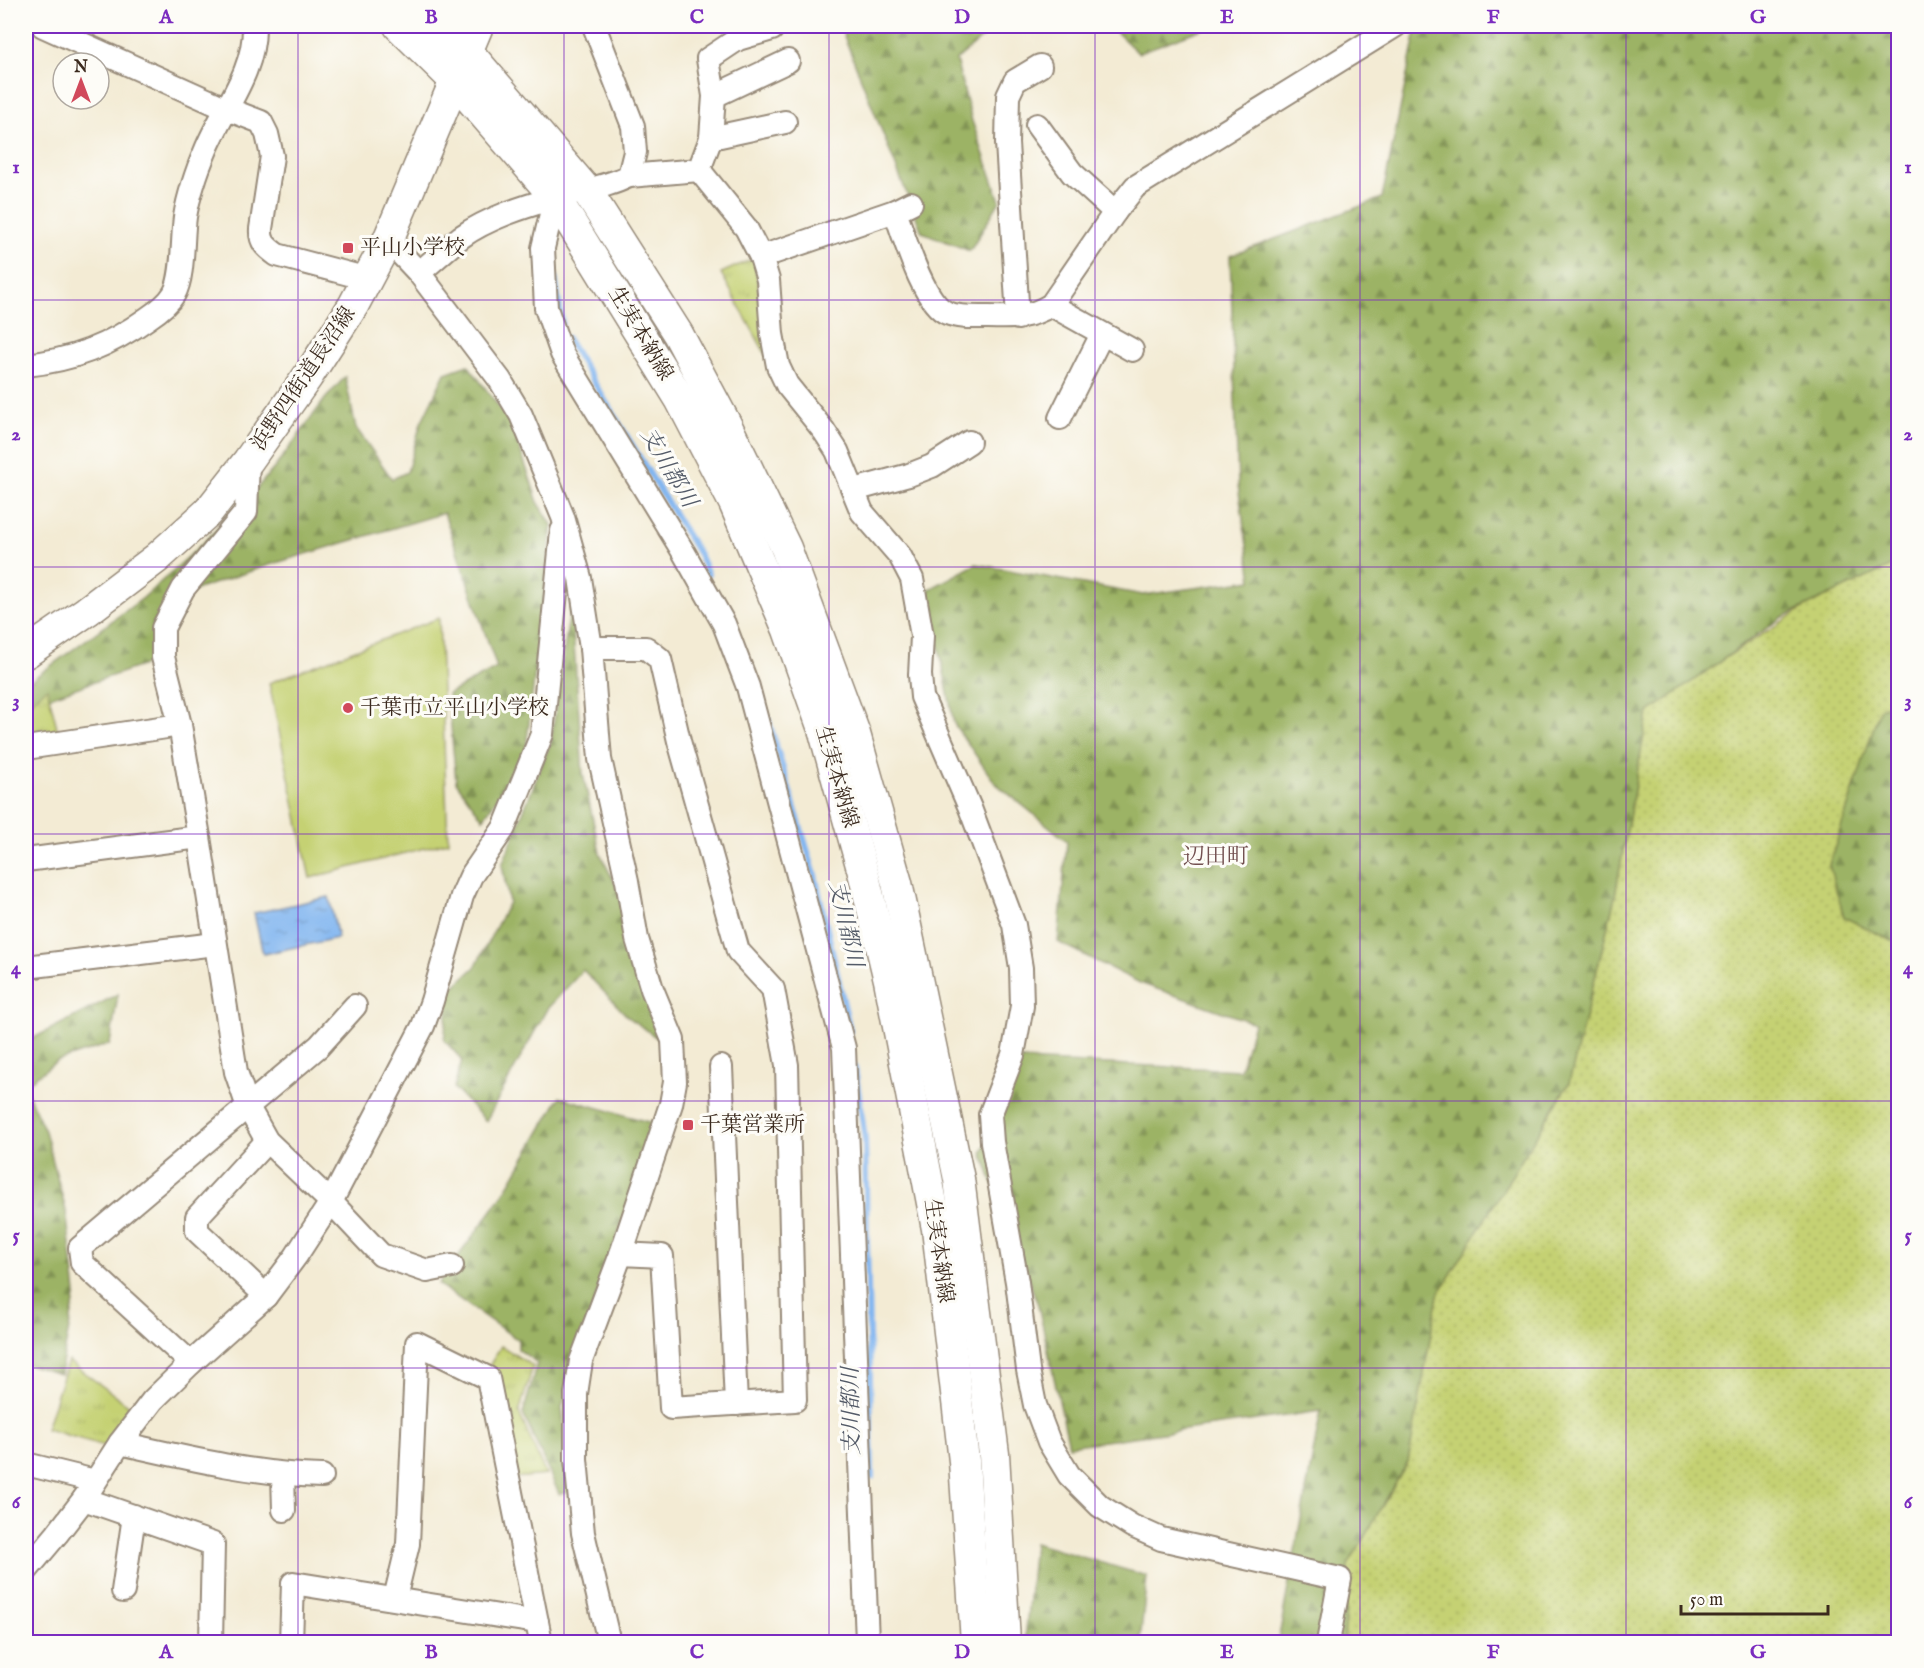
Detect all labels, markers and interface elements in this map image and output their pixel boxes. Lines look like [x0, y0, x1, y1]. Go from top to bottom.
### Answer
text: A [158, 5, 174, 30]
text: B [424, 5, 438, 30]
text: C [690, 5, 704, 30]
text: D [954, 5, 970, 30]
text: E [1220, 5, 1234, 30]
text: F [1487, 5, 1500, 30]
text: G [1750, 5, 1767, 30]
north arrow [51, 51, 111, 111]
text: N [73, 58, 88, 78]
text: 1 [12, 155, 20, 180]
text: 1 [1904, 155, 1912, 180]
place label: 平山小学校 [360, 235, 465, 262]
marker: 平山小学校 [341, 241, 355, 255]
street label: 生実本納線 [601, 282, 679, 386]
street label: 浜野四街道長沼線 [246, 302, 362, 456]
text: 2 [11, 422, 21, 447]
text: 2 [1903, 422, 1913, 447]
water label: 支川都川 [633, 423, 704, 515]
text: 3 [12, 689, 20, 714]
text: 3 [1904, 689, 1912, 714]
place label: 千葉市立平山小学校 [360, 695, 549, 722]
marker: 千葉市立平山小学校 [341, 701, 355, 715]
street label: 生実本納線 [809, 723, 863, 831]
district label: 辺田町 [1183, 843, 1249, 871]
water label: 支川都川 [821, 878, 869, 972]
text: 4 [11, 956, 22, 981]
text: 4 [1903, 956, 1914, 981]
place label: 千葉営業所 [700, 1112, 805, 1139]
marker: 千葉営業所 [681, 1118, 695, 1132]
street label: 生実本納線 [917, 1197, 959, 1305]
text: 5 [12, 1223, 20, 1248]
text: 5 [1904, 1223, 1912, 1248]
water label: 支川都川 [837, 1365, 867, 1455]
text: 6 [12, 1490, 22, 1515]
text: 6 [1904, 1490, 1914, 1515]
scale bar [1681, 1578, 1828, 1616]
text: 50 m [1690, 1589, 1723, 1612]
text: A [158, 1640, 174, 1665]
text: B [424, 1640, 438, 1665]
text: C [690, 1640, 704, 1665]
text: D [954, 1640, 970, 1665]
text: E [1220, 1640, 1234, 1665]
text: F [1487, 1640, 1500, 1665]
text: G [1750, 1640, 1767, 1665]

